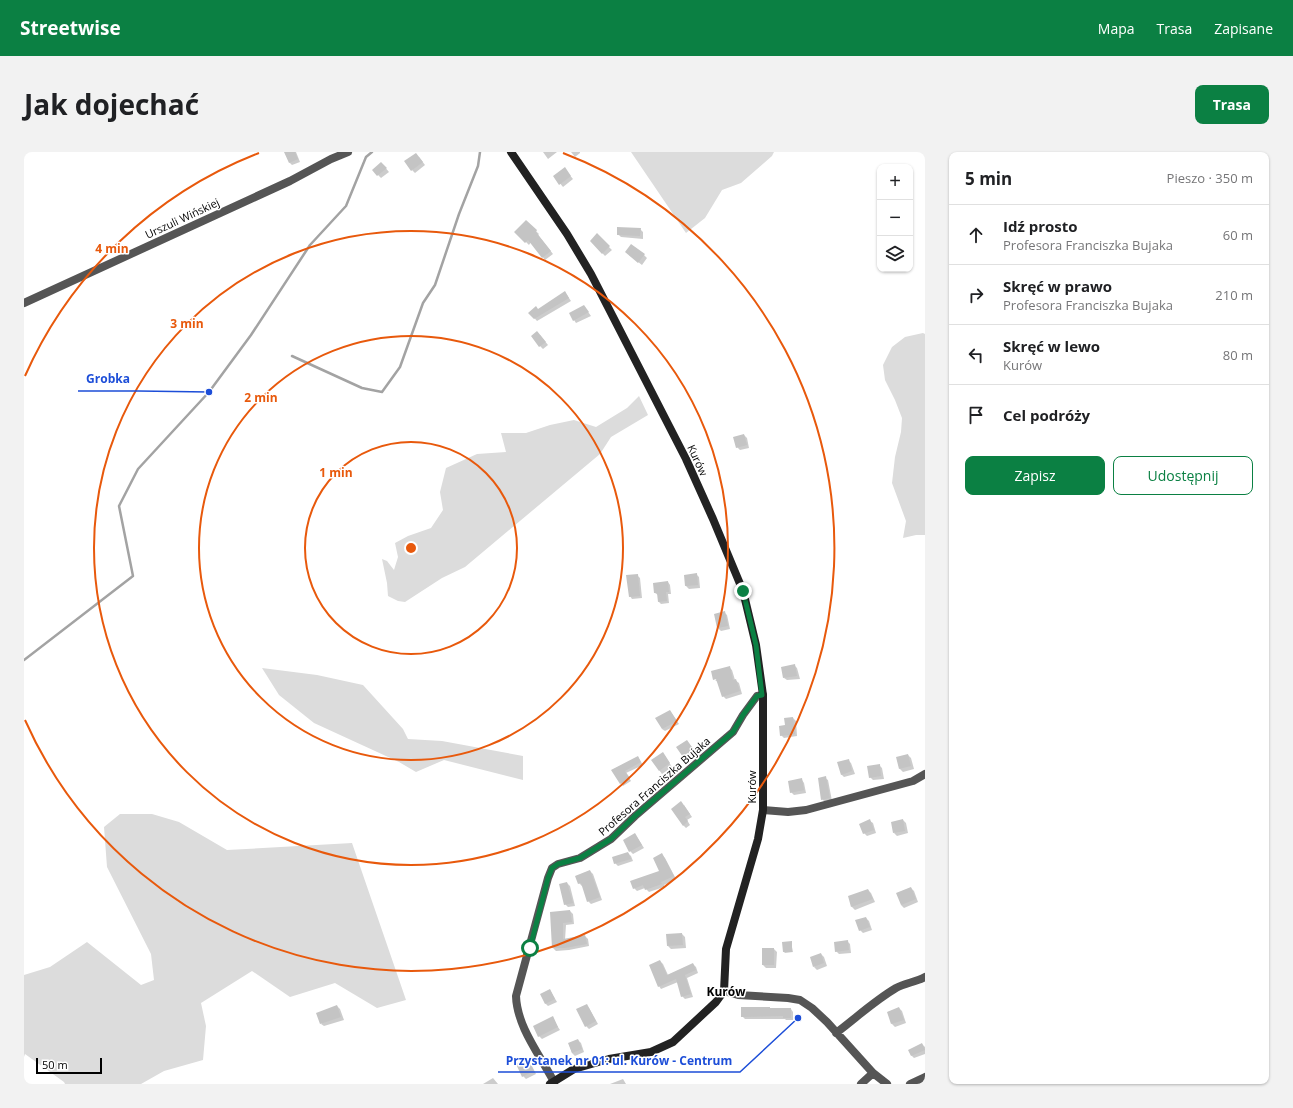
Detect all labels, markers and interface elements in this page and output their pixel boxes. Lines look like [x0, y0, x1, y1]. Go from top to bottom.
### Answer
text: Streetwise [20, 15, 121, 41]
text: Mapa [1098, 19, 1135, 38]
text: Trasa [1157, 19, 1192, 38]
text: Zapisane [1214, 19, 1273, 38]
text: Jak dojechać [24, 85, 199, 123]
button: Trasa [1195, 85, 1269, 124]
map controls [877, 164, 913, 272]
button: + [877, 164, 913, 200]
text: 5 min [965, 167, 1012, 190]
text: Pieszo · 350 m [1167, 169, 1253, 187]
street label: Urszuli Wińskiej [142, 194, 222, 242]
button: − [877, 200, 913, 236]
text: Idź prosto [1003, 216, 1078, 236]
icon: ahead [965, 224, 987, 246]
text: 60 m [1223, 226, 1253, 244]
button: layers [877, 236, 913, 272]
text: Profesora Franciszka Bujaka [1003, 236, 1173, 254]
text: 4 min [95, 240, 129, 257]
text: Skręć w prawo [1003, 276, 1112, 296]
icon: right [965, 284, 987, 306]
text: 210 m [1215, 286, 1253, 304]
text: Profesora Franciszka Bujaka [1003, 296, 1173, 314]
text: 3 min [170, 315, 204, 332]
text: Skręć w lewo [1003, 336, 1100, 356]
icon: left [965, 344, 987, 366]
text: 80 m [1223, 346, 1253, 364]
text: Kurów [1003, 356, 1042, 374]
callout: Grobka [78, 367, 138, 391]
text: Grobka [86, 370, 130, 387]
text: 2 min [244, 389, 278, 406]
icon: arrive [965, 404, 987, 426]
text: Cel podróży [1003, 405, 1090, 425]
street label: Kurów [684, 442, 712, 479]
button: Zapisz [965, 456, 1105, 495]
button: Udostępnij [1113, 456, 1253, 495]
text: 1 min [319, 464, 353, 481]
centre of rings [404, 541, 418, 555]
route end [734, 582, 752, 600]
street label: Profesora Franciszka Bujaka [595, 733, 713, 839]
street label: Kurów [744, 770, 759, 804]
route start [521, 939, 539, 957]
district label: Kurów [706, 983, 746, 1000]
callout: Przystanek nr 01: ul. Kurów - Centrum [498, 1048, 740, 1072]
text: Przystanek nr 01: ul. Kurów - Centrum [506, 1052, 732, 1069]
scale bar [36, 1056, 102, 1075]
text: 50 m [42, 1057, 68, 1072]

